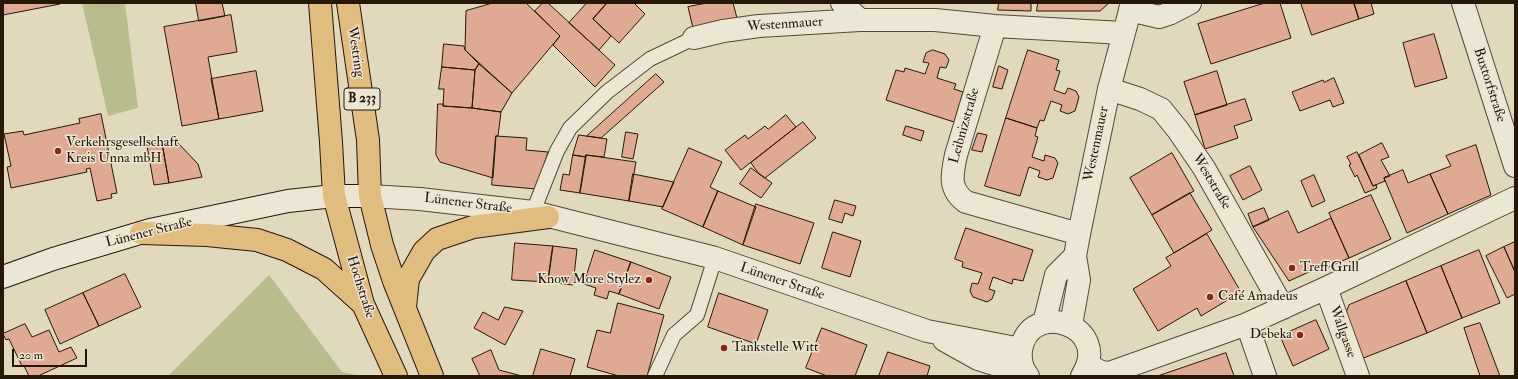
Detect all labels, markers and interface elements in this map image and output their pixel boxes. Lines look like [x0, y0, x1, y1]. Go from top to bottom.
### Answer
street label: Westenmauer [746, 14, 824, 36]
street label: Westring [343, 25, 367, 79]
street label: Buxtorfstraße [1469, 46, 1509, 124]
street label: Leibnizstraße [946, 86, 984, 166]
road number: B 233 [344, 88, 380, 110]
street label: Westenmauer [1081, 105, 1113, 183]
place label: Verkehrsgesellschaft Kreis Unna mbH [66, 135, 179, 168]
marker: Verkehrsgesellschaft Kreis Unna mbH [53, 146, 63, 156]
street label: Weststraße [1188, 151, 1234, 213]
street label: Lünener Straße [423, 190, 513, 218]
street label: Lünener Straße [104, 214, 194, 252]
street label: Hochstraße [342, 254, 378, 320]
street label: Lünener Straße [737, 260, 827, 304]
place label: Treff Grill [1300, 260, 1359, 276]
marker: Treff Grill [1287, 263, 1297, 273]
place label: Know More Stylez [537, 272, 641, 288]
marker: Know More Stylez [644, 275, 654, 285]
place label: Café Amadeus [1218, 289, 1298, 305]
marker: Café Amadeus [1205, 292, 1215, 302]
street label: Wallgasse [1325, 304, 1359, 360]
place label: Debeka [1250, 327, 1292, 343]
marker: Debeka [1295, 330, 1305, 340]
place label: Tankstelle Witt [732, 340, 818, 356]
scale bar [14, 341, 89, 367]
marker: Tankstelle Witt [719, 343, 729, 353]
text: 20 m [19, 348, 43, 363]

